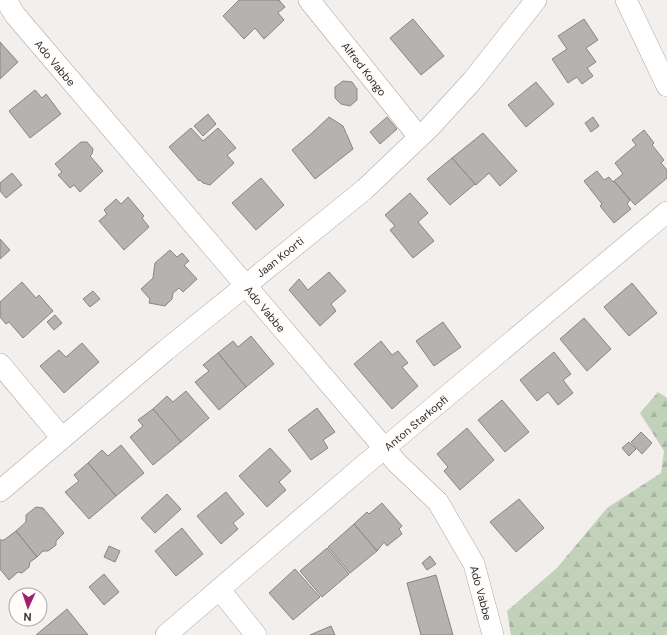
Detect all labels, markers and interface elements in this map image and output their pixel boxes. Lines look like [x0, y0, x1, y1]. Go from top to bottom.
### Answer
street label: Ado Vabbe [32, 37, 78, 89]
street label: Alfred Kongo [339, 39, 389, 99]
street label: Jaan Koorti [254, 234, 306, 280]
street label: Ado Vabbe [242, 283, 288, 335]
street label: Anton Starkopfi [381, 392, 451, 454]
street label: Ado Vabbe [467, 564, 495, 622]
north arrow [8, 587, 48, 627]
text: N [23, 610, 32, 624]

